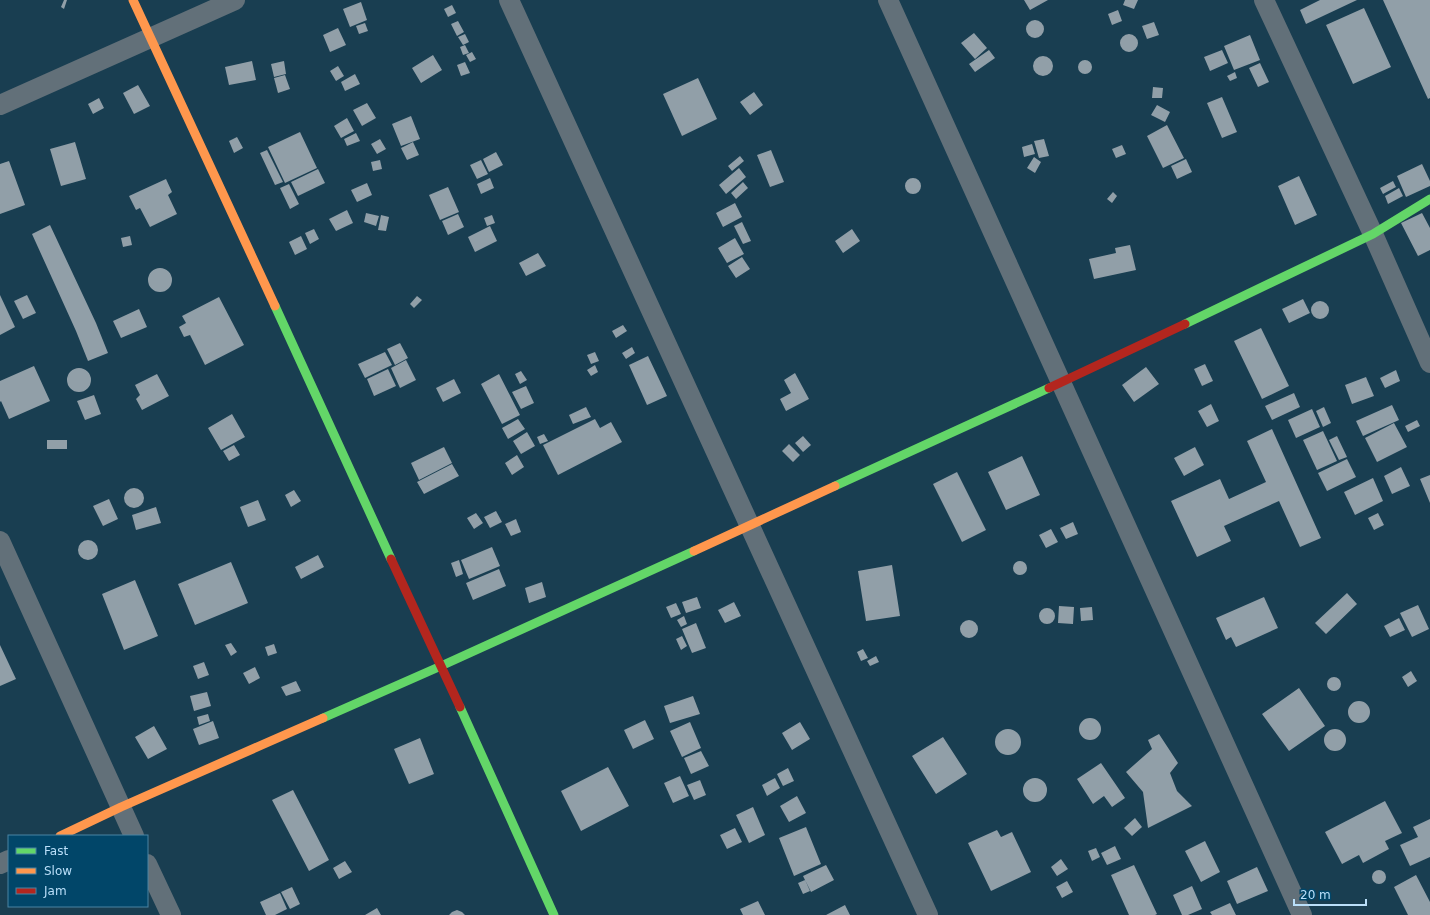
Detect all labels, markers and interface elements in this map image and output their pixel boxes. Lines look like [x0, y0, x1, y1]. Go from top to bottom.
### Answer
legend [8, 835, 148, 907]
text: Fast [44, 844, 68, 858]
text: Slow [44, 864, 72, 878]
scale bar [1294, 881, 1366, 907]
text: Jam [43, 884, 67, 898]
text: 20 m [1300, 888, 1331, 902]

